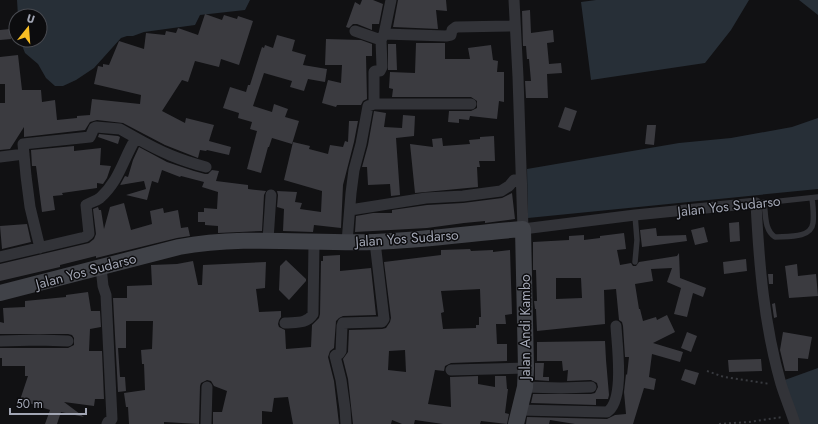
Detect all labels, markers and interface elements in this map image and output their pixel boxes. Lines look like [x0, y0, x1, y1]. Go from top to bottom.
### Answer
north arrow [8, 8, 48, 48]
text: U [25, 10, 37, 27]
street label: Jalan Yos Sudarso [675, 191, 782, 222]
street label: Jalan Yos Sudarso [353, 224, 460, 252]
street label: Jalan Yos Sudarso [32, 248, 139, 295]
street label: Jalan Andi Kambo [515, 274, 535, 382]
scale bar [10, 390, 86, 416]
text: 50 m [16, 395, 43, 413]

